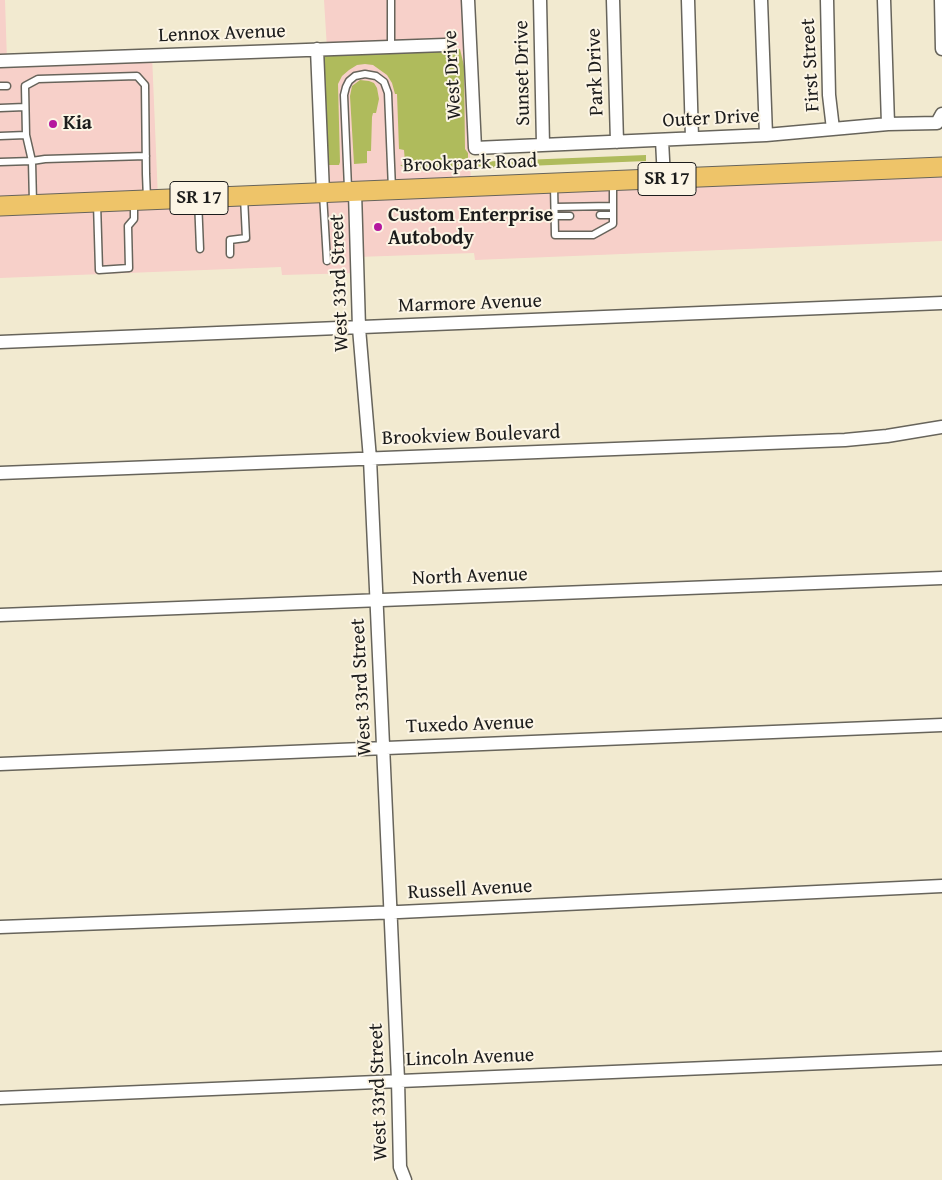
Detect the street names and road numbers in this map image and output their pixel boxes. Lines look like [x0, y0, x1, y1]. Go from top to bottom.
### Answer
street label: First Street [797, 18, 825, 112]
street label: Lennox Avenue [158, 20, 286, 48]
street label: Sunset Drive [510, 20, 536, 126]
street label: Park Drive [582, 28, 610, 116]
street label: West Drive [439, 29, 467, 121]
street label: Outer Drive [662, 104, 760, 134]
street label: Brookpark Road [402, 150, 538, 178]
road number: SR 17 [638, 162, 696, 195]
road number: SR 17 [170, 182, 228, 214]
street label: West 33rd Street [326, 214, 354, 352]
street label: Marmore Avenue [398, 289, 542, 319]
street label: Brookview Boulevard [381, 421, 561, 451]
street label: North Avenue [412, 563, 528, 591]
street label: West 33rd Street [346, 617, 378, 757]
street label: Tuxedo Avenue [406, 711, 534, 739]
street label: Russell Avenue [407, 875, 533, 905]
street label: West 33rd Street [365, 1023, 393, 1161]
street label: Lincoln Avenue [405, 1044, 535, 1072]

